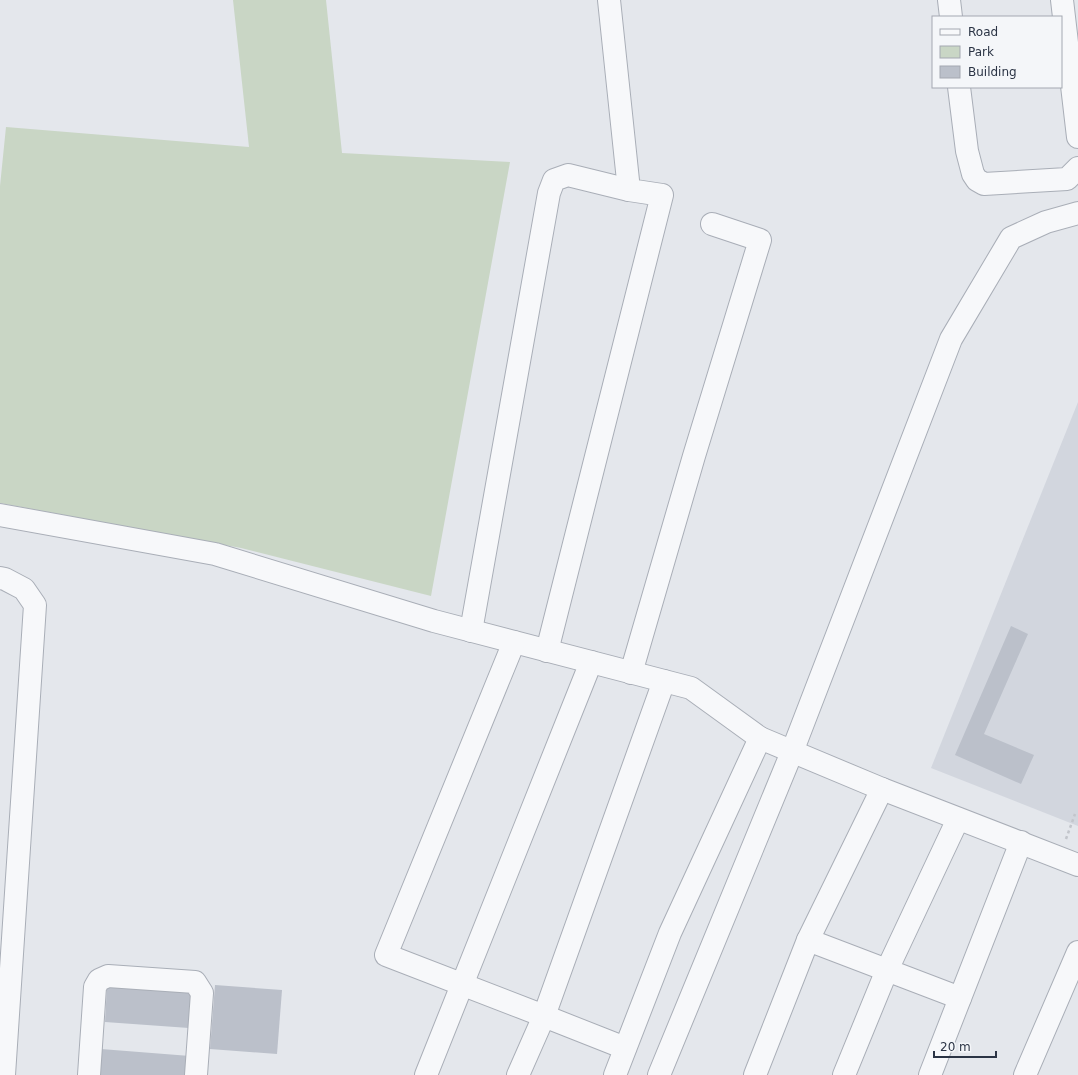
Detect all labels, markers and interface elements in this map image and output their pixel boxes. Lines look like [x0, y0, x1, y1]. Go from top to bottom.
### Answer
legend [932, 16, 1062, 88]
text: Road [968, 25, 998, 39]
text: Park [968, 45, 994, 59]
text: Building [968, 65, 1017, 79]
scale bar [934, 1033, 996, 1059]
text: 20 m [940, 1040, 971, 1054]

